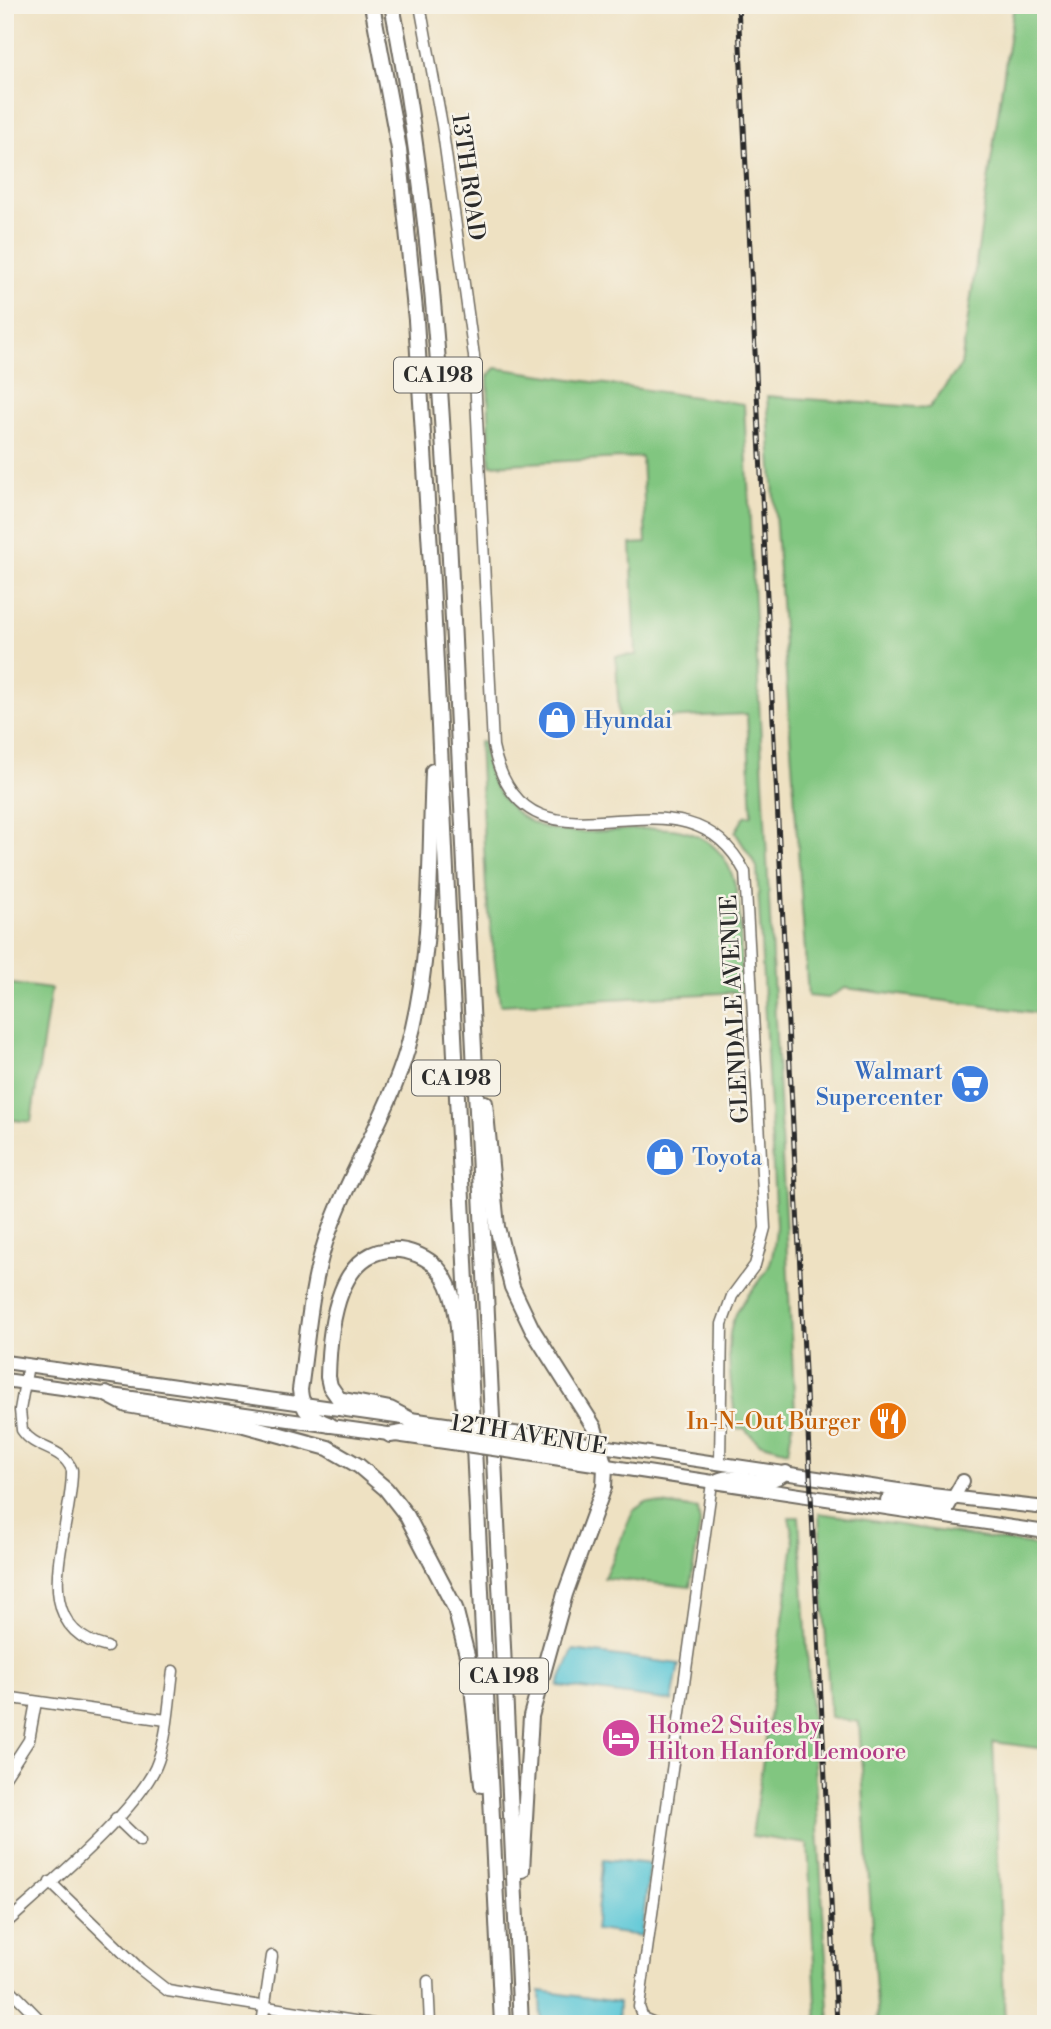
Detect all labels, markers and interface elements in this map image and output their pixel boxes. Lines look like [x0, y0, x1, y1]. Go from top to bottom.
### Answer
street label: 13TH ROAD [445, 112, 491, 243]
road number: CA 198 [394, 358, 482, 392]
shop icon: Hyundai [536, 699, 578, 741]
place label: Hyundai [584, 707, 672, 735]
street label: GLENDALE AVENUE [715, 894, 755, 1124]
place label: Walmart Supercenter [816, 1058, 943, 1112]
road number: CA 198 [412, 1060, 500, 1096]
supermarket icon: Walmart Supercenter [949, 1063, 991, 1105]
shop icon: Toyota [644, 1136, 686, 1178]
place label: Toyota [692, 1144, 763, 1172]
restaurant icon: In-N-Out Burger [867, 1400, 909, 1442]
place label: In-N-Out Burger [687, 1408, 861, 1436]
street label: 12TH AVENUE [448, 1409, 609, 1461]
road number: CA 198 [460, 1658, 548, 1694]
place label: Home2 Suites by Hilton Hanford Lemoore [648, 1712, 906, 1766]
hotel icon: Home2 Suites by Hilton Hanford Lemoore [600, 1717, 642, 1759]

